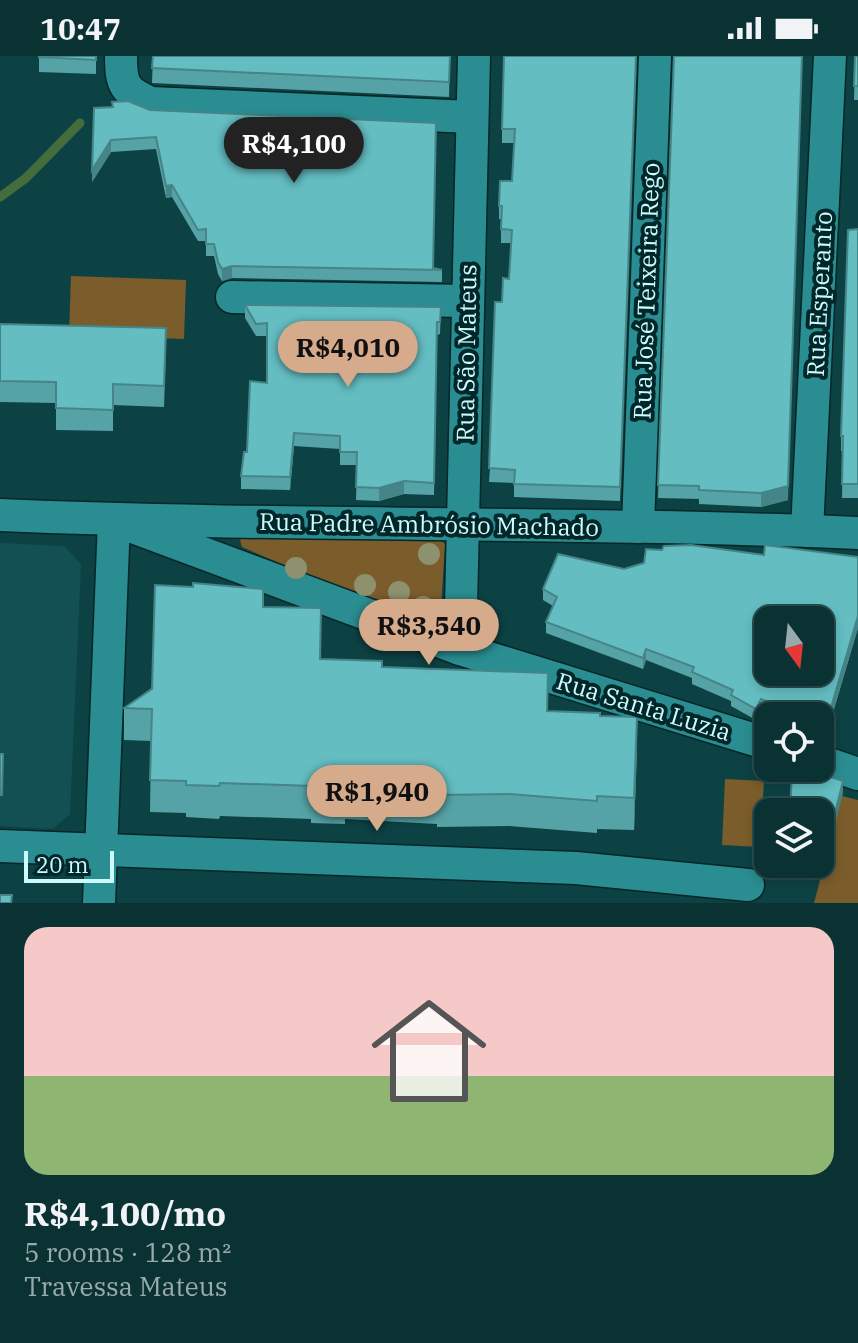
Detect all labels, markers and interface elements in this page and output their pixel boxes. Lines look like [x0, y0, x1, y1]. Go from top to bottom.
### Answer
text: 10:47 [40, 9, 121, 48]
pin: R$4,100 [220, 117, 368, 185]
text: R$4,100 [242, 126, 346, 160]
street label: Rua José Teixeira Rego [626, 162, 666, 420]
street label: Rua Esperanto [799, 211, 839, 377]
street label: Rua São Mateus [448, 264, 484, 442]
pin: R$4,010 [274, 321, 422, 389]
text: R$4,010 [296, 330, 400, 364]
street label: Rua Padre Ambrósio Machado [259, 505, 599, 543]
pin: R$3,540 [355, 599, 503, 667]
north arrow [754, 606, 834, 686]
map controls [754, 606, 834, 878]
text: R$3,540 [377, 608, 481, 642]
street label: Rua Santa Luzia [553, 664, 735, 748]
button: locate [754, 702, 834, 782]
pin: R$1,940 [303, 765, 451, 833]
text: R$1,940 [325, 774, 429, 808]
button: layers [754, 798, 834, 878]
scale bar [24, 847, 114, 883]
text: 20 m [36, 850, 88, 879]
icon: home [357, 979, 501, 1123]
text: R$4,100/mo [24, 1191, 226, 1235]
text: 5 rooms · 128 m² [24, 1235, 231, 1269]
text: Travessa Mateus [24, 1269, 227, 1303]

